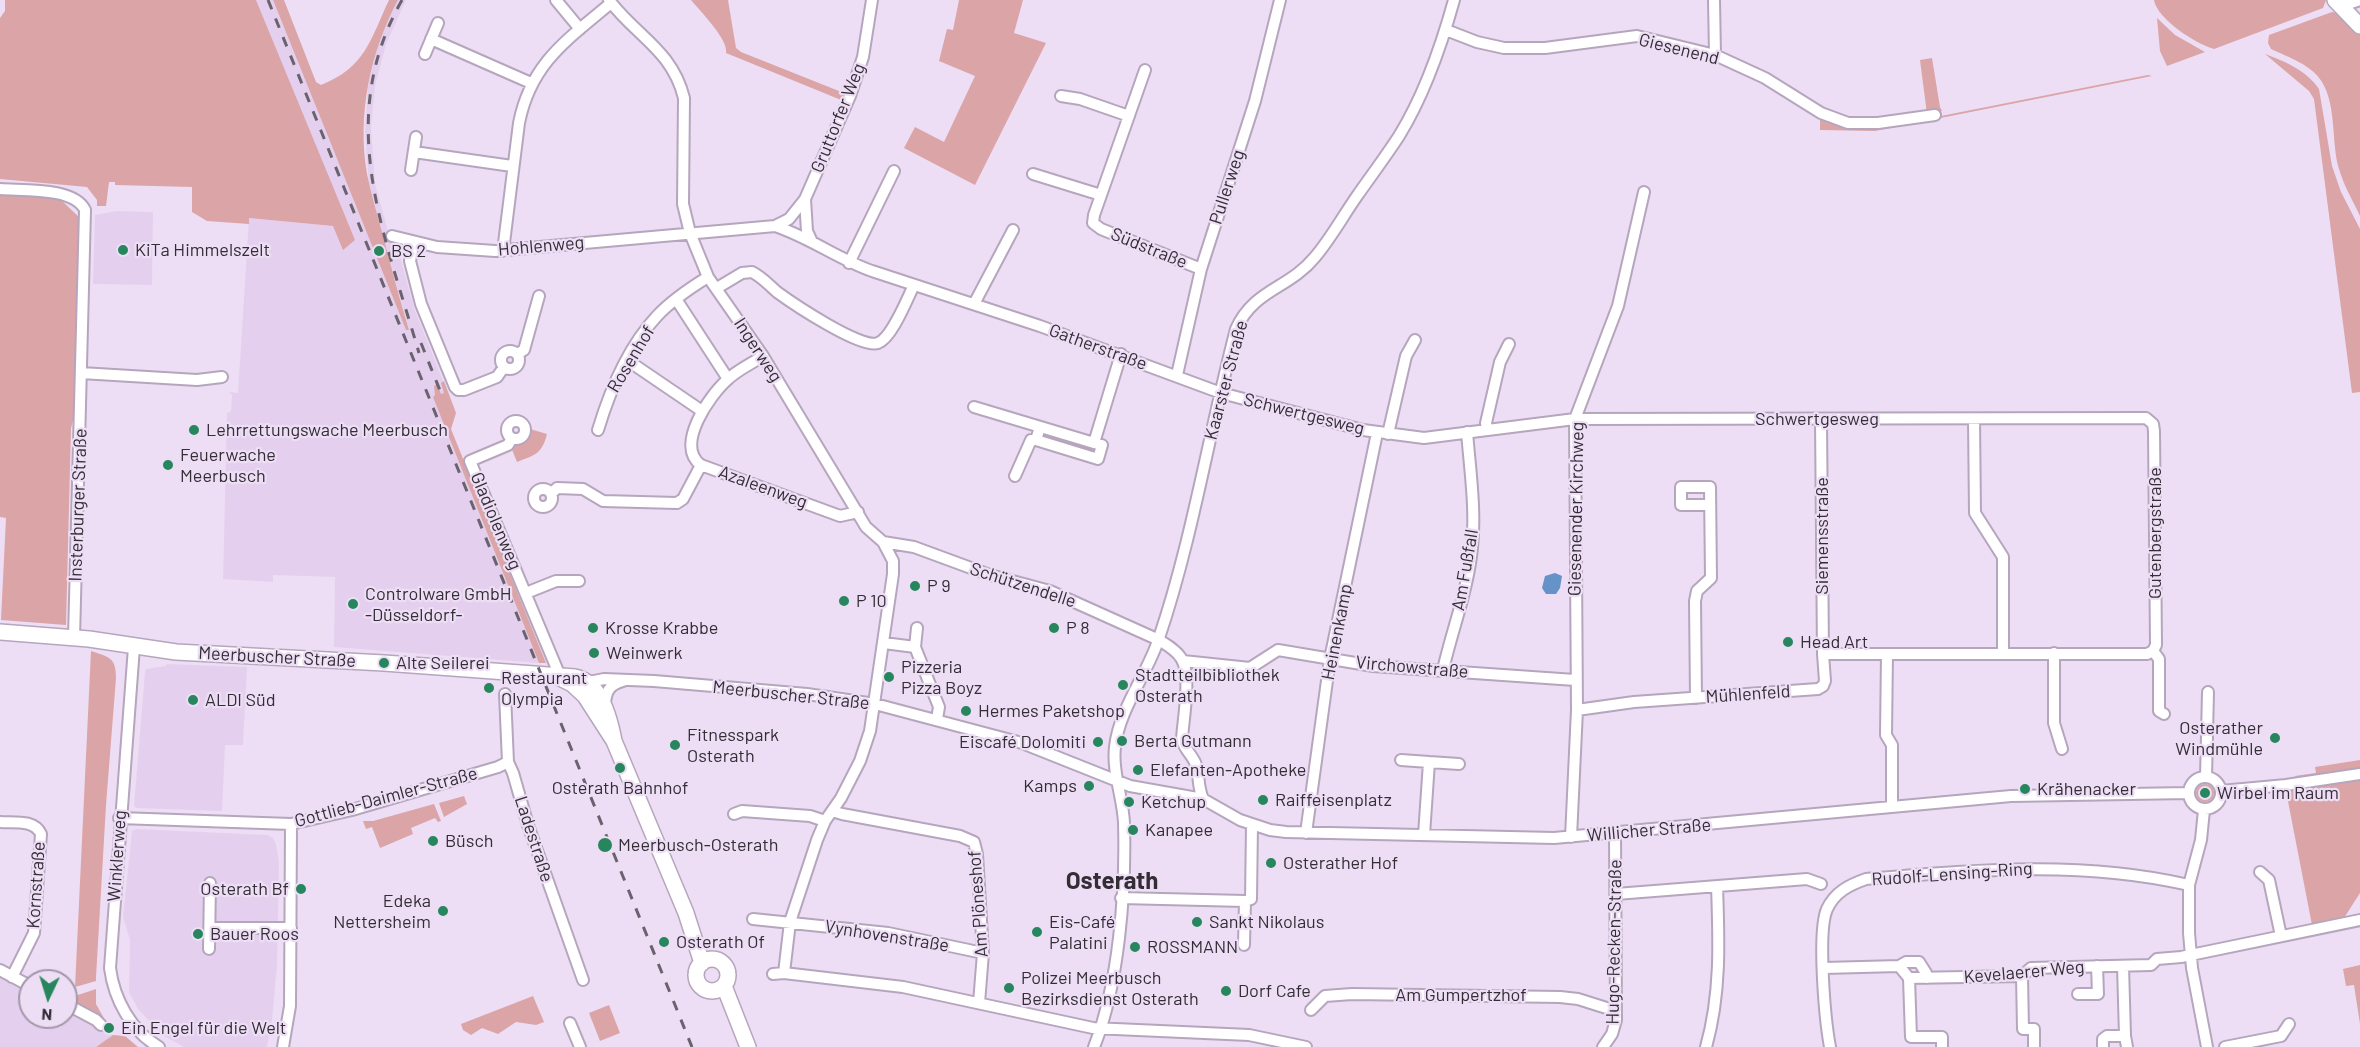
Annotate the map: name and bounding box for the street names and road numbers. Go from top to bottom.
street label: Giesenend [1637,29,1721,69]
street label: Gruttorfer Weg [806,60,870,176]
street label: Pullerweg [1205,147,1249,227]
street label: Südstraße [1108,223,1190,273]
street label: Hohlenweg [497,231,585,261]
street label: Ingerweg [729,314,787,386]
street label: Kaarster Straße [1200,318,1252,442]
street label: Gatherstraße [1046,319,1150,375]
street label: Rosenhof [603,322,659,396]
street label: Schwertgesweg [1241,389,1367,439]
street label: Schwertgesweg [1755,408,1879,430]
street label: Giesenender Kirchweg [1564,422,1588,596]
street label: Insterburger Straße [65,428,91,582]
street label: Azaleenweg [716,461,810,513]
street label: Gutenbergstraße [2144,467,2166,599]
street label: Gladiolenweg [466,469,526,573]
street label: Siemensstraße [1811,477,1833,595]
street label: Am Fußfall [1447,528,1483,612]
street label: Schützendelle [967,558,1079,612]
street label: Heinenkamp [1317,582,1357,682]
street label: Meerbuscher Straße [198,642,356,672]
street label: Virchowstraße [1355,651,1469,683]
street label: Meerbuscher Straße [711,676,871,714]
street label: Mühlenfeld [1705,680,1791,708]
street label: Gottlieb-Daimler-Straße [292,762,480,832]
street label: Ladestraße [510,793,558,885]
street label: Winklerweg [103,809,131,903]
street label: Willicher Straße [1586,814,1712,846]
street label: Kornstraße [22,841,50,929]
street label: Am Plöneshof [963,850,993,958]
street label: Rudolf-Lensing-Ring [1871,858,2033,890]
street label: Hugo-Recken-Straße [1602,859,1626,1025]
street label: Vynhovenstraße [823,916,951,956]
street label: Kevelaerer Weg [1963,956,2085,988]
street label: Am Gumpertzhof [1395,984,1527,1006]

